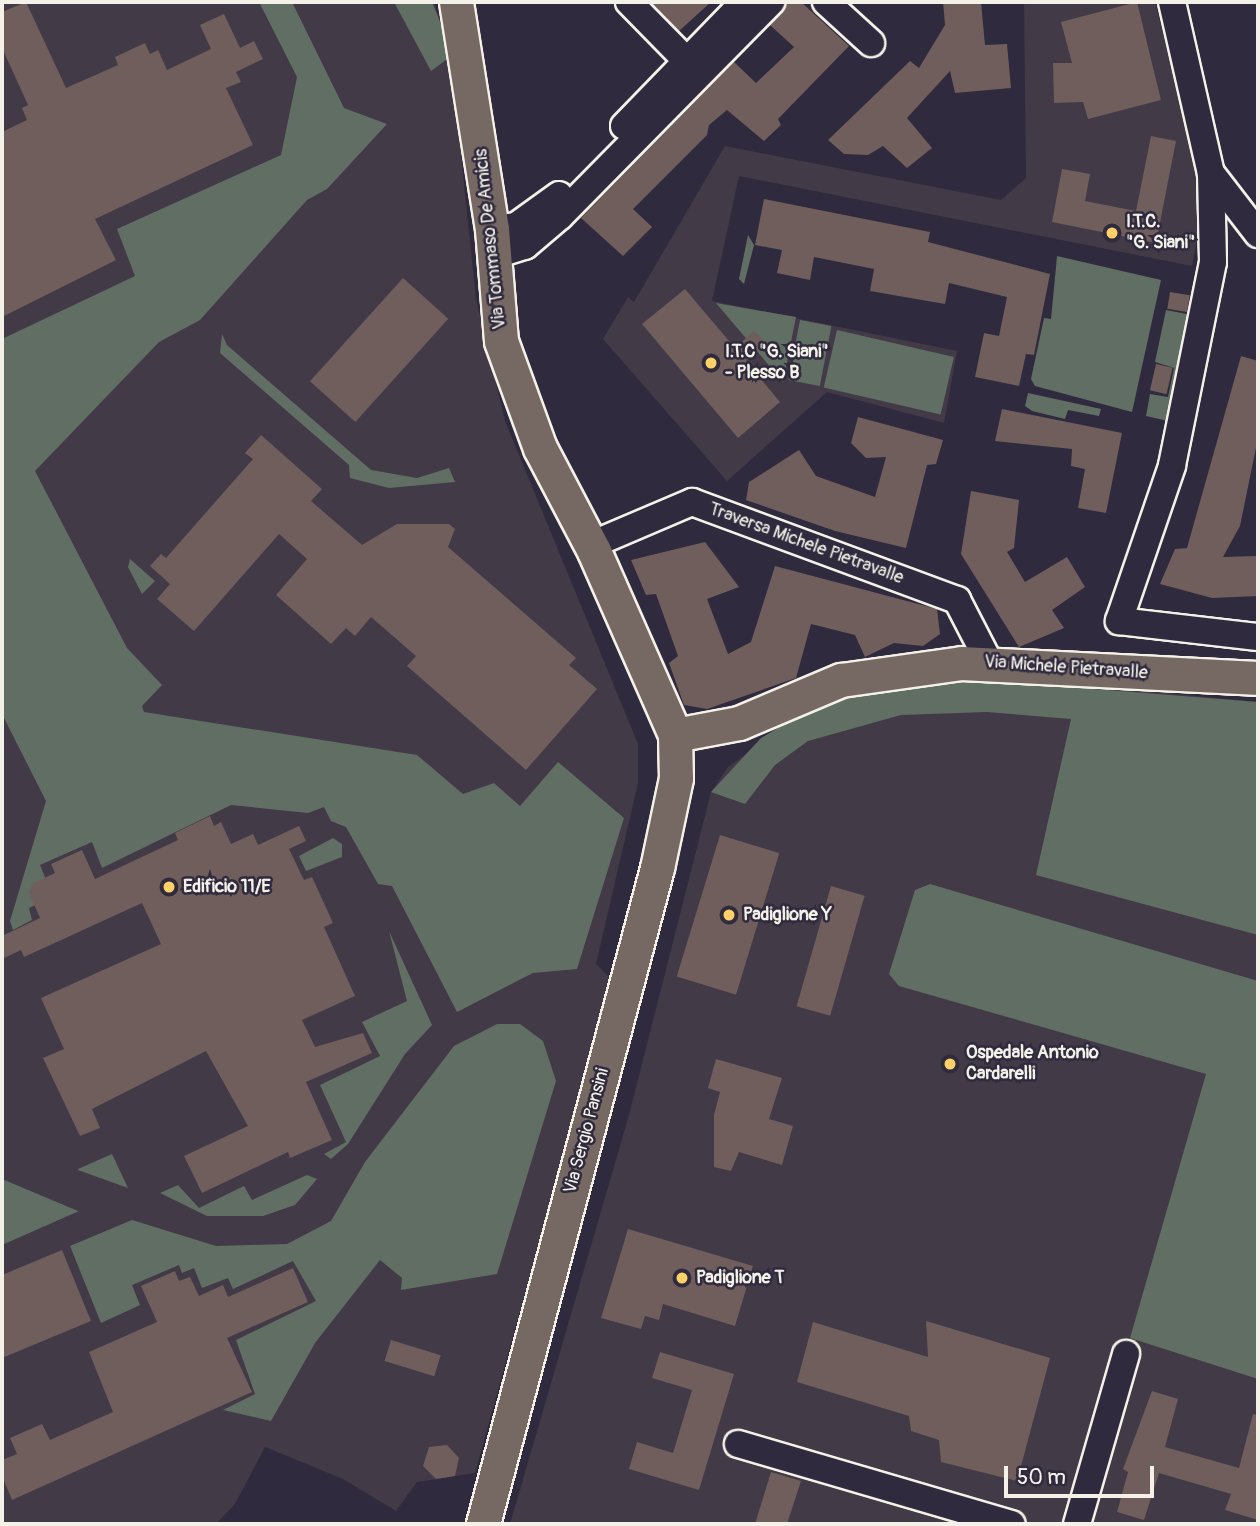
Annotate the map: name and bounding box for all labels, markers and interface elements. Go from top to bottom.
street label: Via Tommaso De Amicis [471,148,511,330]
place label: I.T.C. "G. Siani" [1126,212,1195,255]
marker: I.T.C. "G. Siani" [1104,225,1120,241]
place label: I.T.C "G. Siani" - Plesso B [725,342,829,384]
marker: I.T.C "G. Siani" - Plesso B [703,355,719,371]
street label: Traversa Michele Pietravalle [706,499,906,589]
street label: Via Michele Pietravalle [983,652,1149,684]
place label: Edificio 11/E [183,876,271,898]
marker: Edificio 11/E [161,879,177,895]
place label: Padiglione Y [743,904,832,926]
marker: Padiglione Y [721,907,737,923]
place label: Ospedale Antonio Cardarelli [966,1043,1099,1086]
marker: Ospedale Antonio Cardarelli [940,1054,960,1074]
street label: Via Sergio Pansini [560,1066,614,1196]
place label: Padiglione T [696,1267,785,1289]
marker: Padiglione T [674,1270,690,1286]
scale bar [1008,1452,1158,1496]
text: 50 m [1017,1464,1066,1491]

